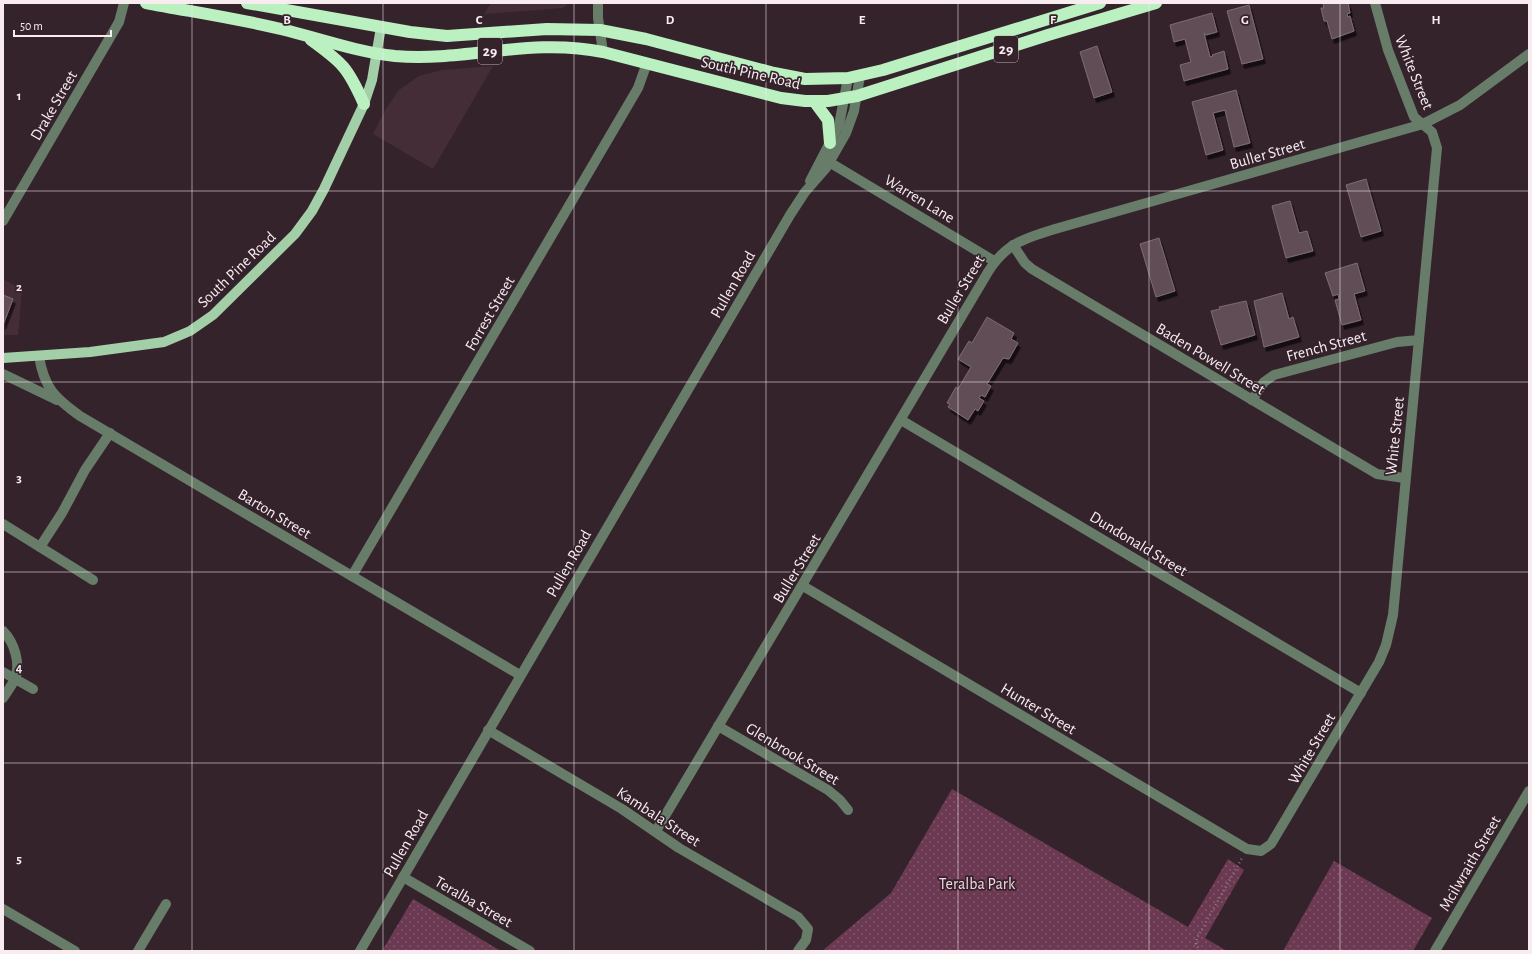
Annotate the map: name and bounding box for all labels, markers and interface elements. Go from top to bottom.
scale bar [14,12,111,38]
text: B [283,14,291,27]
text: C [476,14,483,27]
text: D [666,14,675,27]
text: E [859,14,866,27]
text: F [1050,14,1057,27]
text: G [1241,14,1249,27]
text: H [1431,14,1441,27]
text: 50 m [20,20,43,32]
street label: White Street [1392,33,1436,112]
road number: 29 [994,36,1018,62]
road number: 29 [478,38,502,64]
street label: South Pine Road [699,54,802,92]
street label: Drake Street [28,68,80,143]
text: 1 [17,90,21,103]
street label: Buller Street [1228,136,1307,172]
street label: Warren Lane [882,172,957,226]
street label: South Pine Road [195,229,279,311]
street label: Pullen Road [707,248,758,321]
street label: Buller Street [934,252,988,327]
street label: Forrest Street [462,274,518,353]
text: 2 [16,281,22,294]
street label: Baden Powell Street [1153,320,1268,398]
street label: French Street [1285,328,1368,364]
street label: White Street [1383,396,1407,476]
text: 3 [16,472,22,485]
street label: Barton Street [235,486,314,542]
street label: Dundonald Street [1087,508,1190,579]
street label: Pullen Road [543,527,594,600]
street label: Buller Street [770,531,824,606]
text: 4 [16,662,23,675]
street label: Hunter Street [998,680,1079,738]
street label: White Street [1285,710,1339,787]
street label: Glenbrook Street [743,720,842,788]
street label: Kambala Street [614,784,703,850]
street label: Pullen Road [380,807,431,880]
street label: Mcilwraith Street [1436,813,1504,914]
text: 5 [16,853,22,866]
street label: Teralba Street [432,873,515,930]
park label: Teralba Park [939,876,1016,892]

